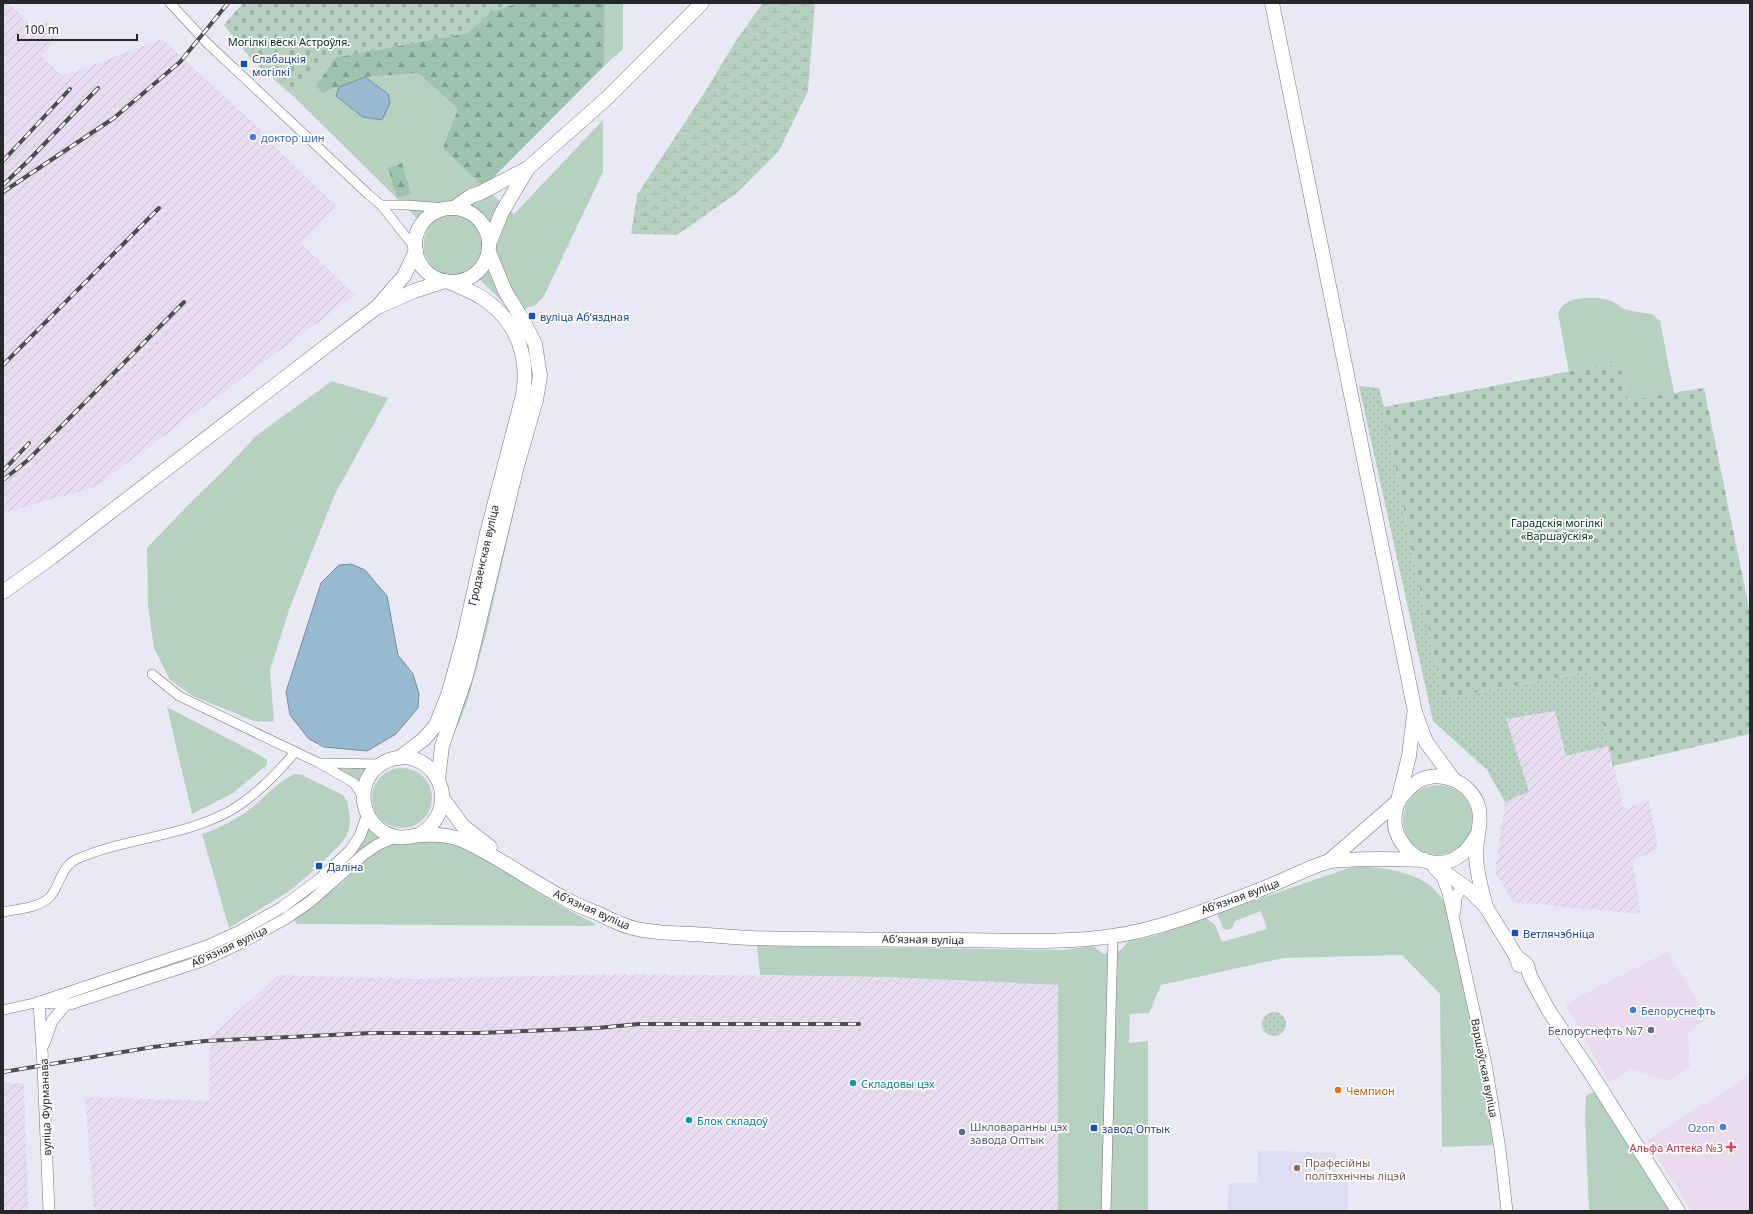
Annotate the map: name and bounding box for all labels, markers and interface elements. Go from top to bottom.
scale bar [18,16,137,42]
text: 100 m [24,21,59,38]
park label: Могілкі вёскі Астроўля. [228,34,350,49]
place label: Слабацкія могілкі [252,51,306,79]
marker: Слабацкія могілкі [239,59,249,69]
place label: доктор шин [261,130,325,145]
marker: доктор шин [248,132,258,142]
place label: вуліца Абʼяздная [540,309,629,324]
marker: вуліца Абʼяздная [527,311,537,321]
street label: Гродзенская вуліца [464,503,502,607]
park label: Гарадскія могілкі «Варшаўскія» [1511,515,1603,543]
place label: Даліна [327,859,363,874]
marker: Даліна [314,861,324,871]
street label: Абʼязная вуліца [1199,875,1281,917]
street label: Абʼязная вуліца [551,885,633,933]
street label: Абʼязная вуліца [188,922,270,970]
place label: Ветлячэбніца [1523,926,1595,941]
marker: Ветлячэбніца [1510,928,1520,938]
street label: Абʼязная вуліца [882,931,964,947]
place label: Белоруснефть [1641,1003,1716,1018]
marker: Белоруснефть [1628,1005,1638,1015]
street label: Варшаўская вуліца [1468,1017,1502,1119]
place label: Белоруснефть №7 [1548,1023,1643,1038]
marker: Белоруснефть №7 [1646,1025,1656,1035]
street label: вуліца Фурманава [36,1058,54,1156]
place label: Складовы цэх [861,1076,935,1091]
marker: Складовы цэх [848,1078,858,1088]
place label: Чемпион [1346,1083,1395,1098]
marker: Чемпион [1333,1085,1343,1095]
place label: Блок складоў [697,1113,768,1128]
marker: Блок складоў [684,1115,694,1125]
place label: Шкловаранны цэх завода Оптык [970,1119,1068,1147]
place label: Ozon [1688,1120,1715,1135]
place label: завод Оптык [1102,1121,1170,1136]
marker: Ozon [1718,1122,1728,1132]
marker: завод Оптык [1089,1123,1099,1133]
marker: Шкловаранны цэх завода Оптык [957,1127,967,1137]
place label: Альфа Аптека №3 [1630,1140,1723,1155]
marker: Альфа Аптека №3 [1726,1142,1736,1152]
place label: Прафесійны політэхнічны ліцэй [1305,1155,1406,1183]
marker: Прафесійны політэхнічны ліцэй [1292,1163,1302,1173]

